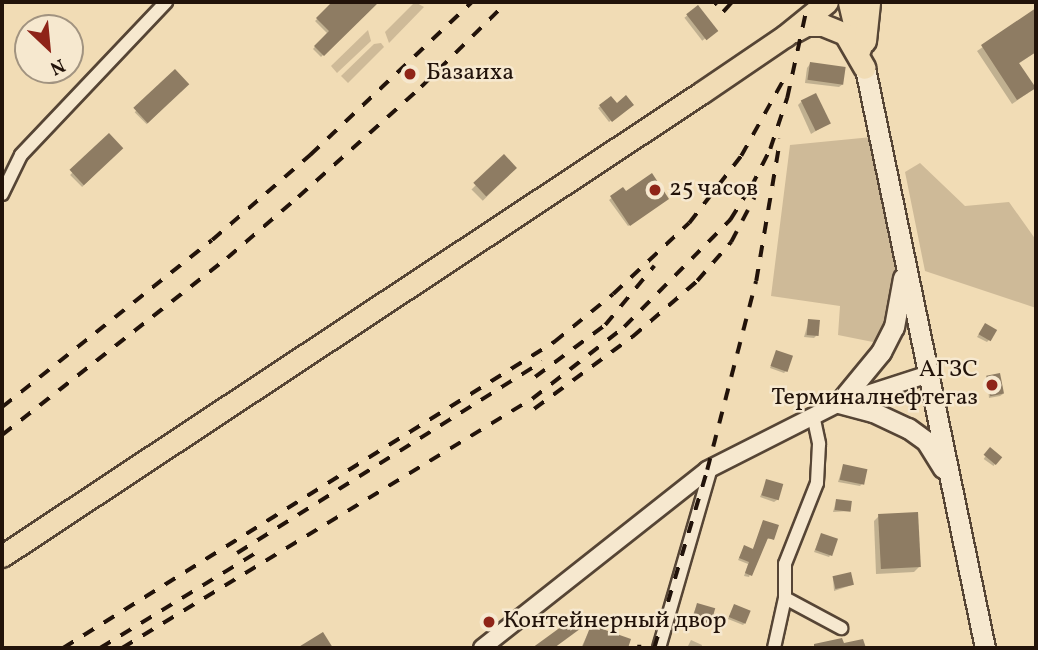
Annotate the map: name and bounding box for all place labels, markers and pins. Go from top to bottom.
place label: Базаиха [426,60,514,88]
marker: Базаиха [400,64,420,84]
place label: 25 часов [669,176,759,204]
marker: 25 часов [647,182,663,198]
place label: АГЗС Терминалнефтегаз [771,357,978,413]
marker: АГЗС Терминалнефтегаз [984,377,1000,393]
place label: Контейнерный двор [503,608,727,636]
marker: Контейнерный двор [481,614,497,630]

